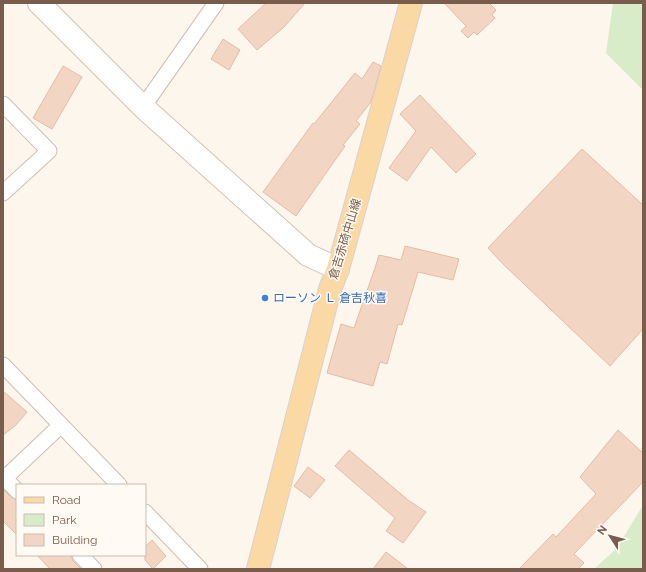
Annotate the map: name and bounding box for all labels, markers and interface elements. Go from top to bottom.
street label: 倉吉赤碕中山線 [326,197,364,281]
place label: ローソン Ｌ 倉吉秋喜 [273,291,387,305]
marker: ローソン Ｌ 倉吉秋喜 [260,293,270,303]
legend [16,484,146,556]
text: Road [52,493,81,507]
text: Park [52,513,77,527]
north arrow [590,516,630,556]
text: N [595,523,610,538]
text: Building [52,533,98,547]

